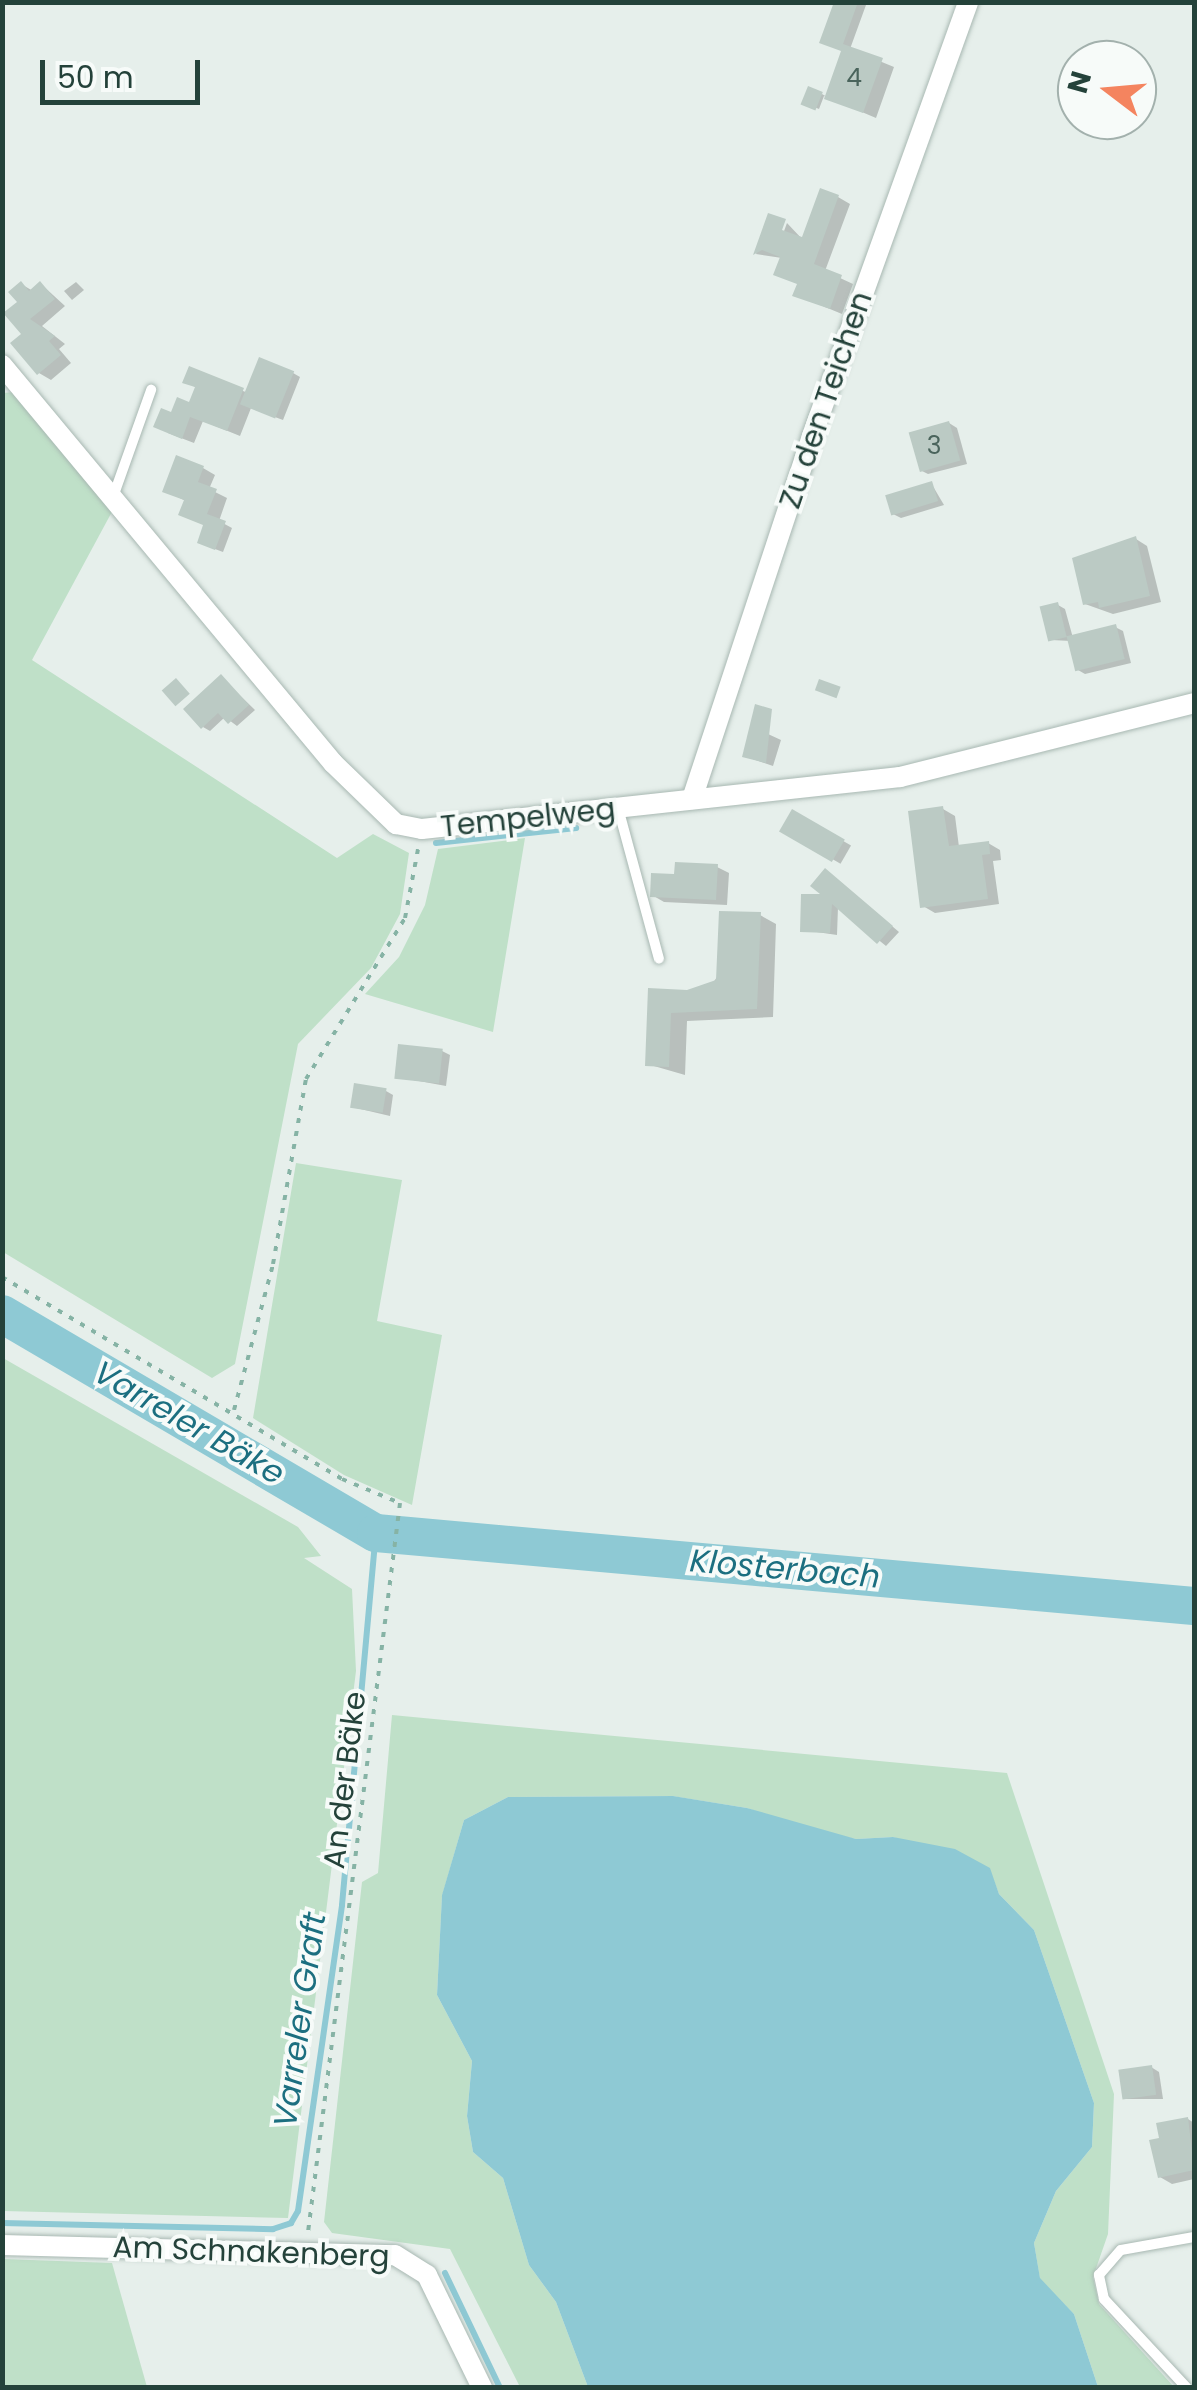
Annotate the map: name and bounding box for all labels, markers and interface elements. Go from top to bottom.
scale bar [45,40,205,102]
north arrow [1057,40,1157,140]
text: 50 m [57,56,134,99]
house number: 4 [846,63,862,93]
text: N [1058,67,1101,98]
street label: Zu den Teichen [772,287,880,513]
house number: 3 [927,431,941,461]
street label: Tempelweg [439,791,617,845]
water label: Varreler Bäke [87,1353,291,1493]
water label: Klosterbach [688,1542,882,1596]
street label: An der Bäke [316,1689,374,1871]
water label: Varreler Graft [266,1910,334,2130]
street label: Am Schnakenberg [112,2229,390,2275]

